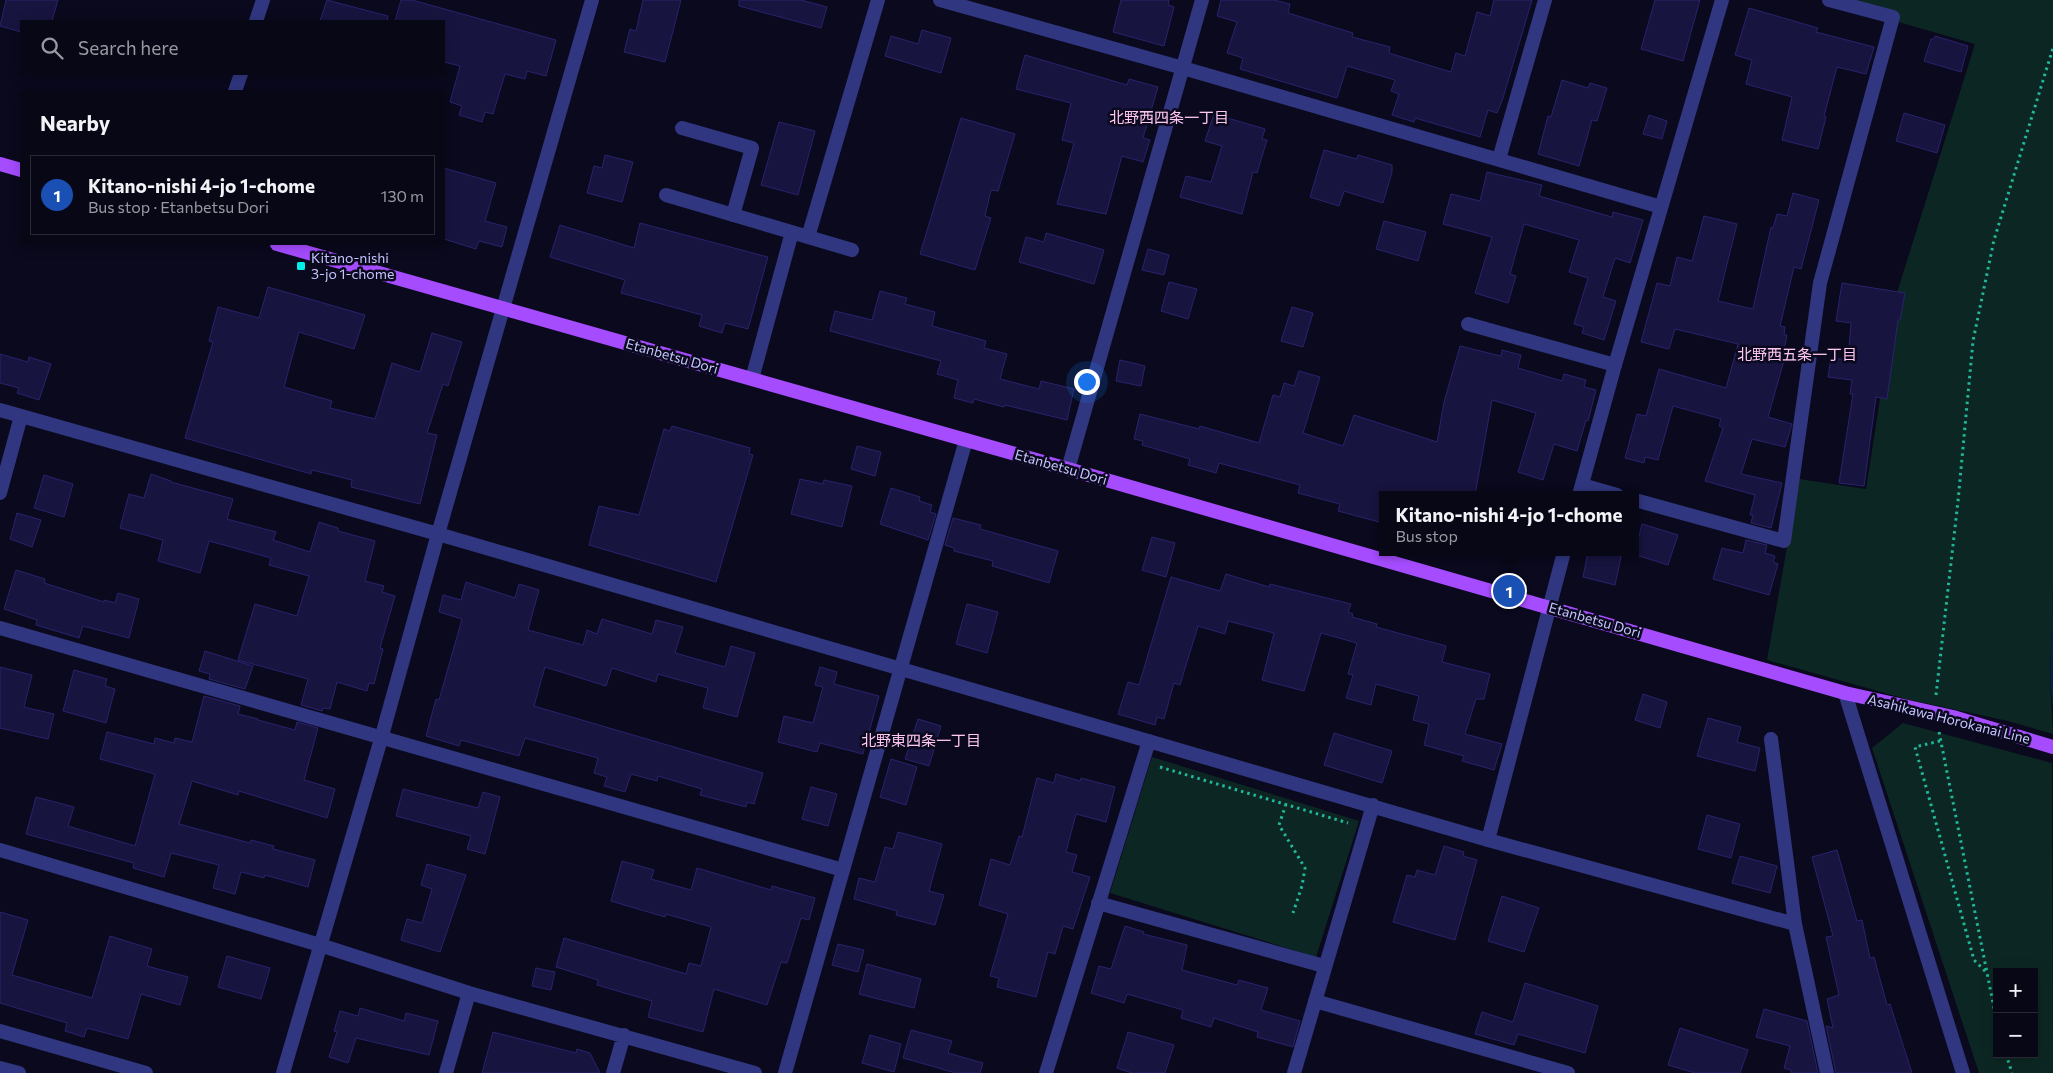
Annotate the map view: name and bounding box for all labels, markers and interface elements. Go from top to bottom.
search box [20,20,445,75]
icon: search [38,34,66,62]
text: Search here [78,36,178,59]
district label: 北野西四条一丁目 [1109,108,1229,126]
text: Nearby [40,110,110,135]
text: Kitano-nishi 4-jo 1-chome [88,174,315,197]
text: 1 [53,186,61,205]
text: 130 m [381,186,424,205]
text: Bus stop · Etanbetsu Dori [88,197,269,216]
place label: Kitano-nishi 3-jo 1-chome [311,249,394,282]
marker: Kitano-nishi 3-jo 1-chome [295,260,307,272]
street label: Etanbetsu Dori [624,334,720,377]
district label: 北野西五条一丁目 [1737,345,1857,363]
your location [1074,369,1100,395]
street label: Etanbetsu Dori [1013,445,1109,488]
popup [1379,491,1639,556]
text: Kitano-nishi 4-jo 1-chome [1396,503,1622,526]
text: Bus stop [1396,526,1458,545]
pin: 1 [1493,572,1525,610]
street label: Etanbetsu Dori [1547,598,1643,641]
street label: Asahikawa Horokanai Line [1866,690,2032,747]
district label: 北野東四条一丁目 [861,731,981,749]
map controls [1993,968,2038,1058]
button: + [1993,968,2038,1013]
button: − [1993,1013,2038,1058]

